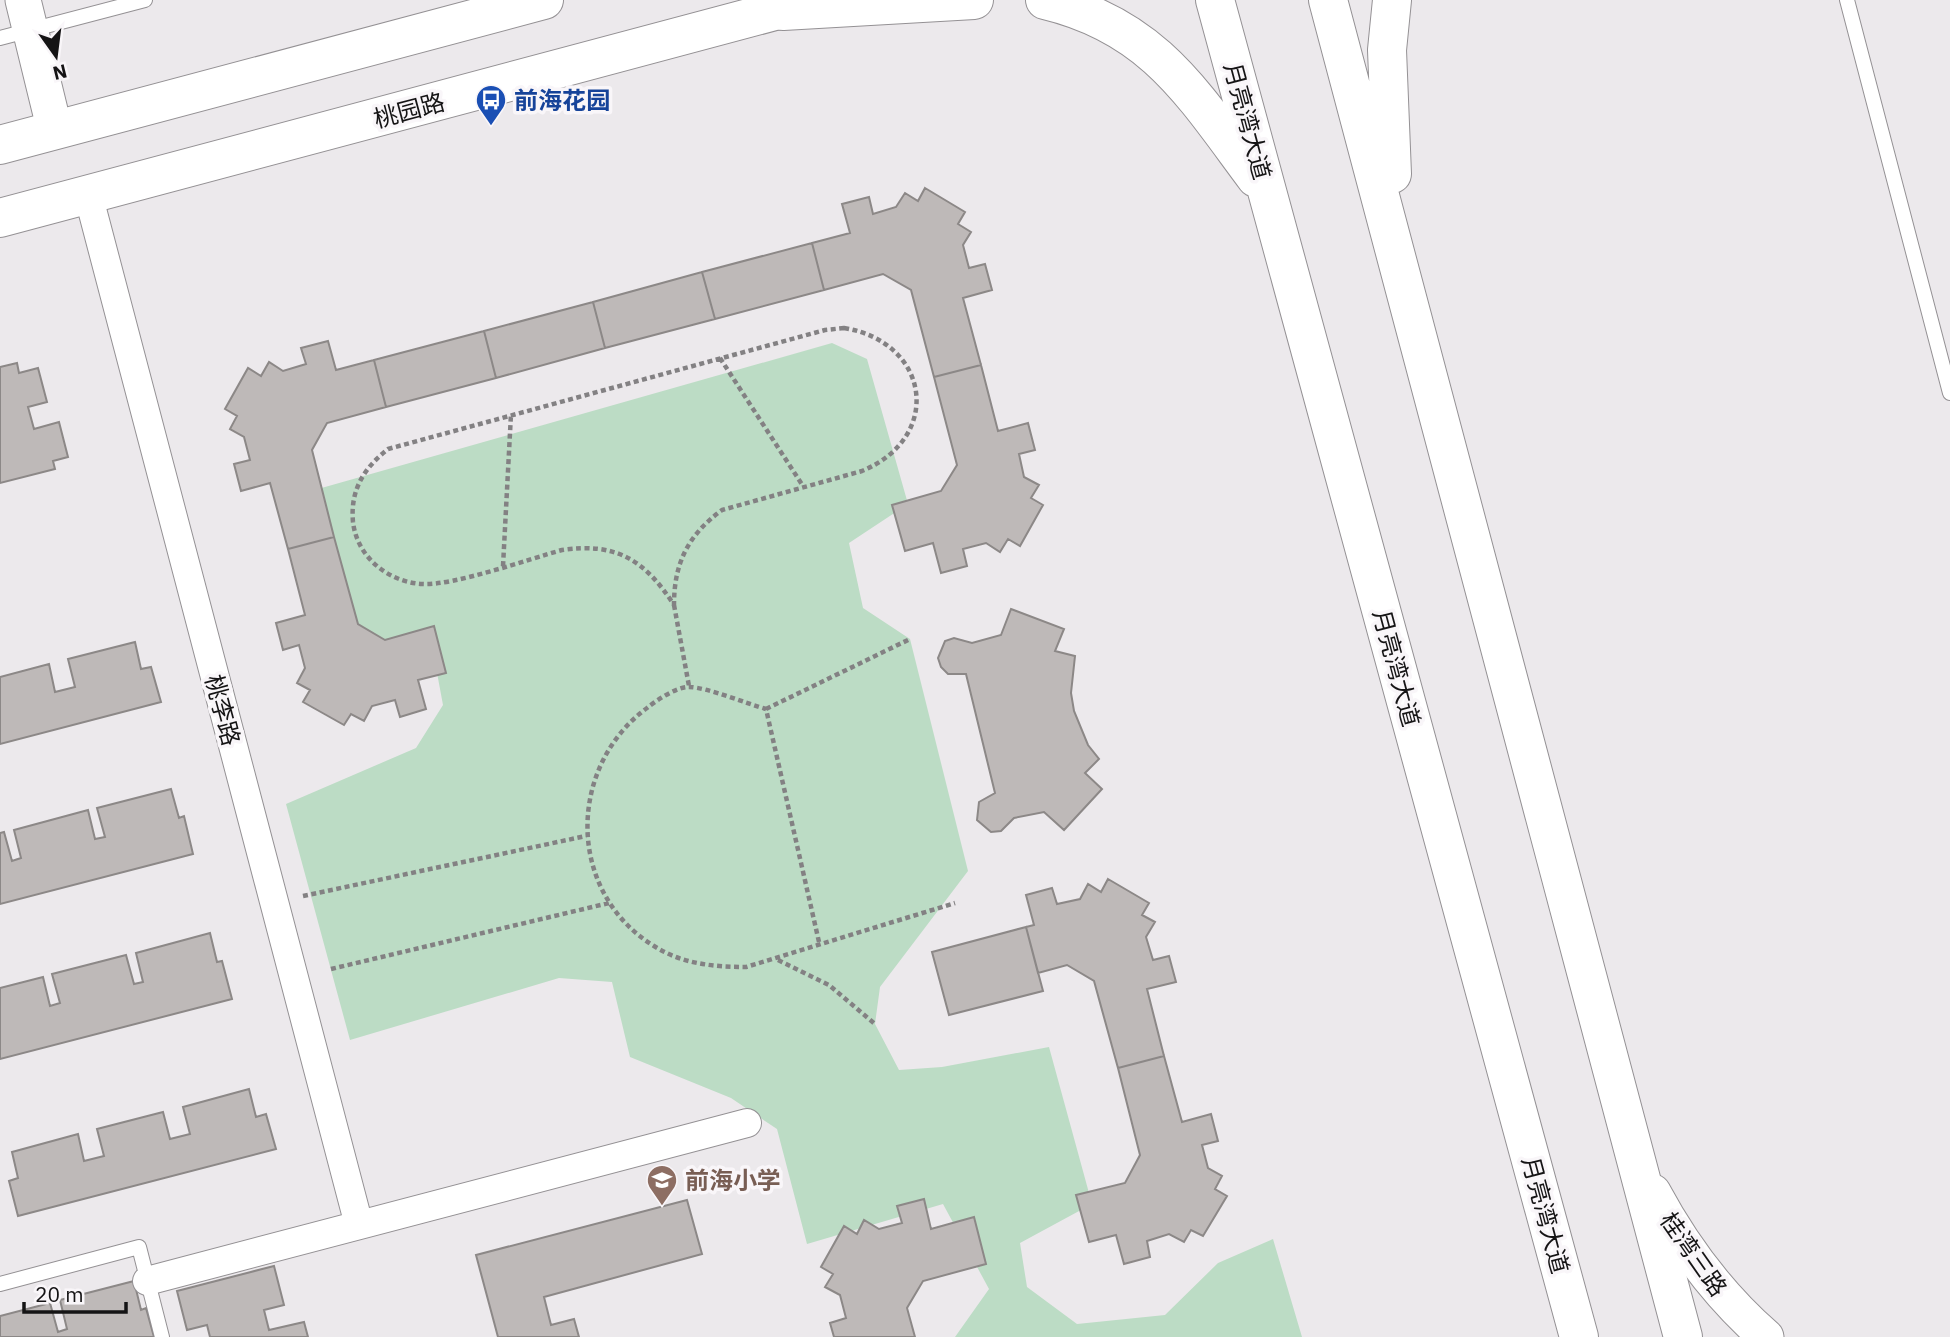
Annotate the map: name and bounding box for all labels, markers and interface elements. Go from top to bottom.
north arrow [21,21,91,91]
text: N [51,59,70,86]
street label: 月亮湾大道 [1217,59,1279,183]
bus stop icon: 前海花园 [474,83,508,127]
place label: 前海花园 [514,84,610,116]
street label: 桃园路 [370,85,448,135]
street label: 月亮湾大道 [1366,606,1428,730]
street label: 桃李路 [198,671,248,749]
street label: 月亮湾大道 [1515,1153,1577,1277]
school or university icon: 前海小学 [645,1163,679,1207]
place label: 前海小学 [685,1164,781,1196]
street label: 桂湾三路 [1653,1206,1735,1302]
scale bar [24,1270,126,1314]
text: 20 m [35,1280,84,1308]

